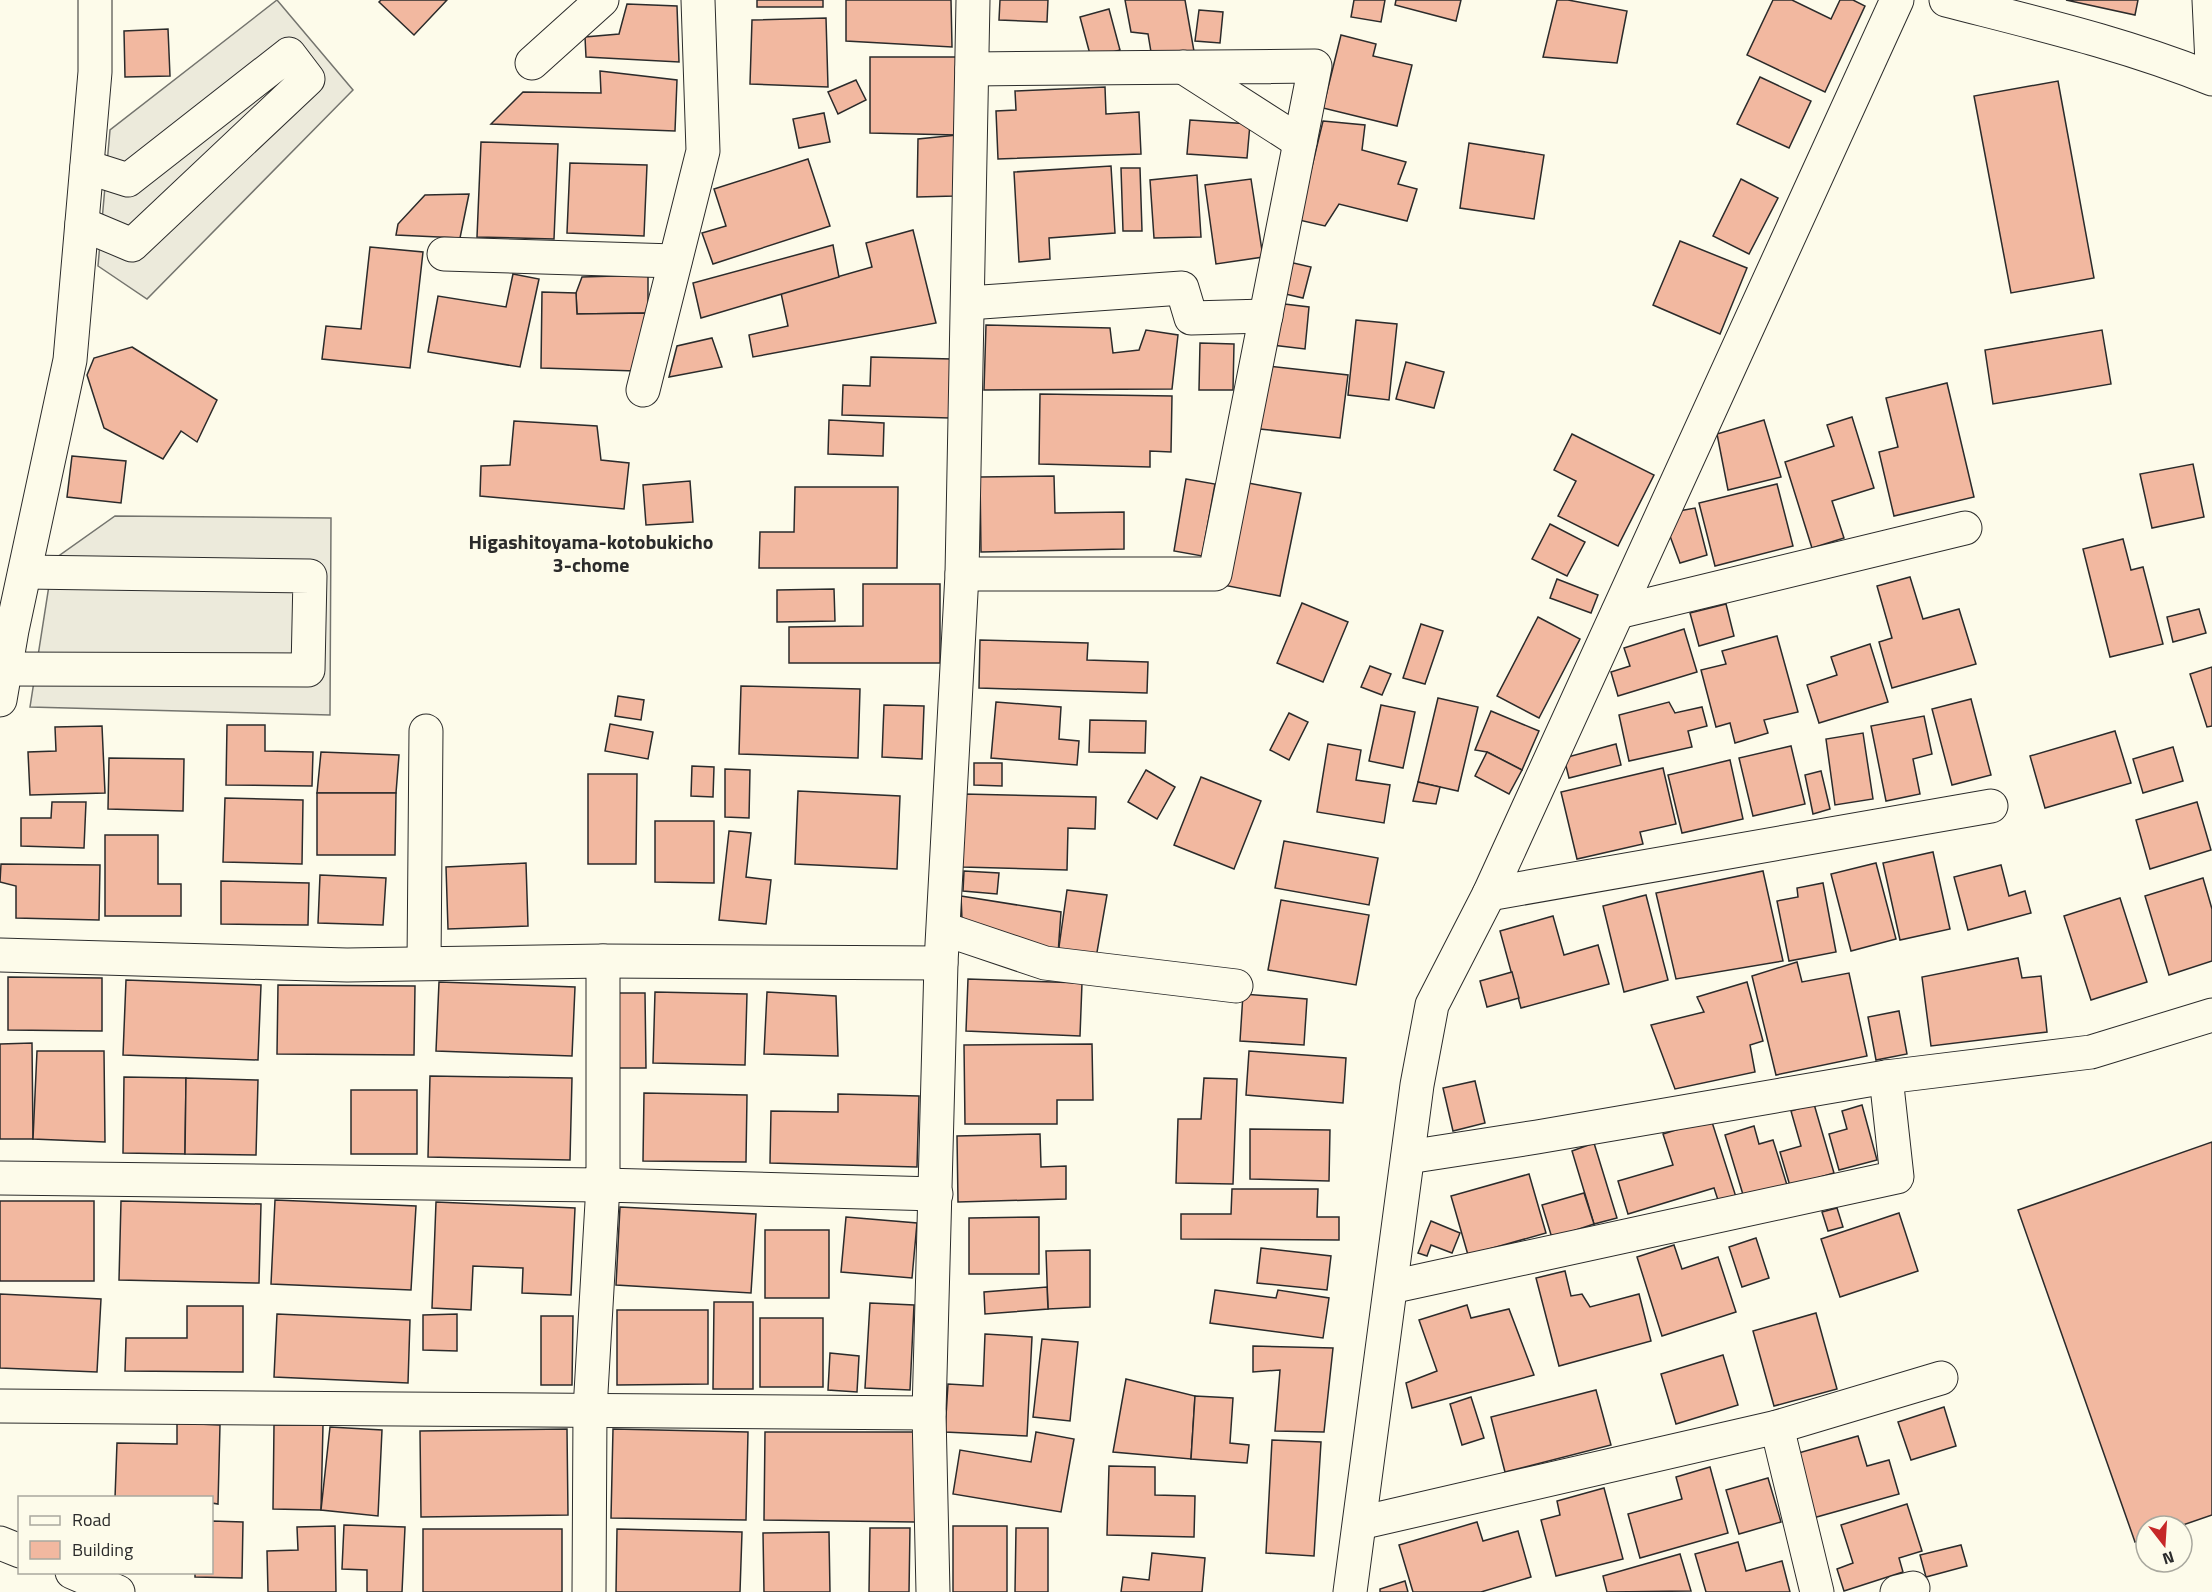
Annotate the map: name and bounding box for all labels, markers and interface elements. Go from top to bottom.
district label: Higashitoyama-kotobukicho 3-chome [469,526,713,580]
legend [18,1496,213,1574]
text: Road [72,1506,111,1533]
north arrow [2134,1514,2194,1574]
text: Building [72,1536,133,1563]
text: N [2160,1545,2177,1571]

